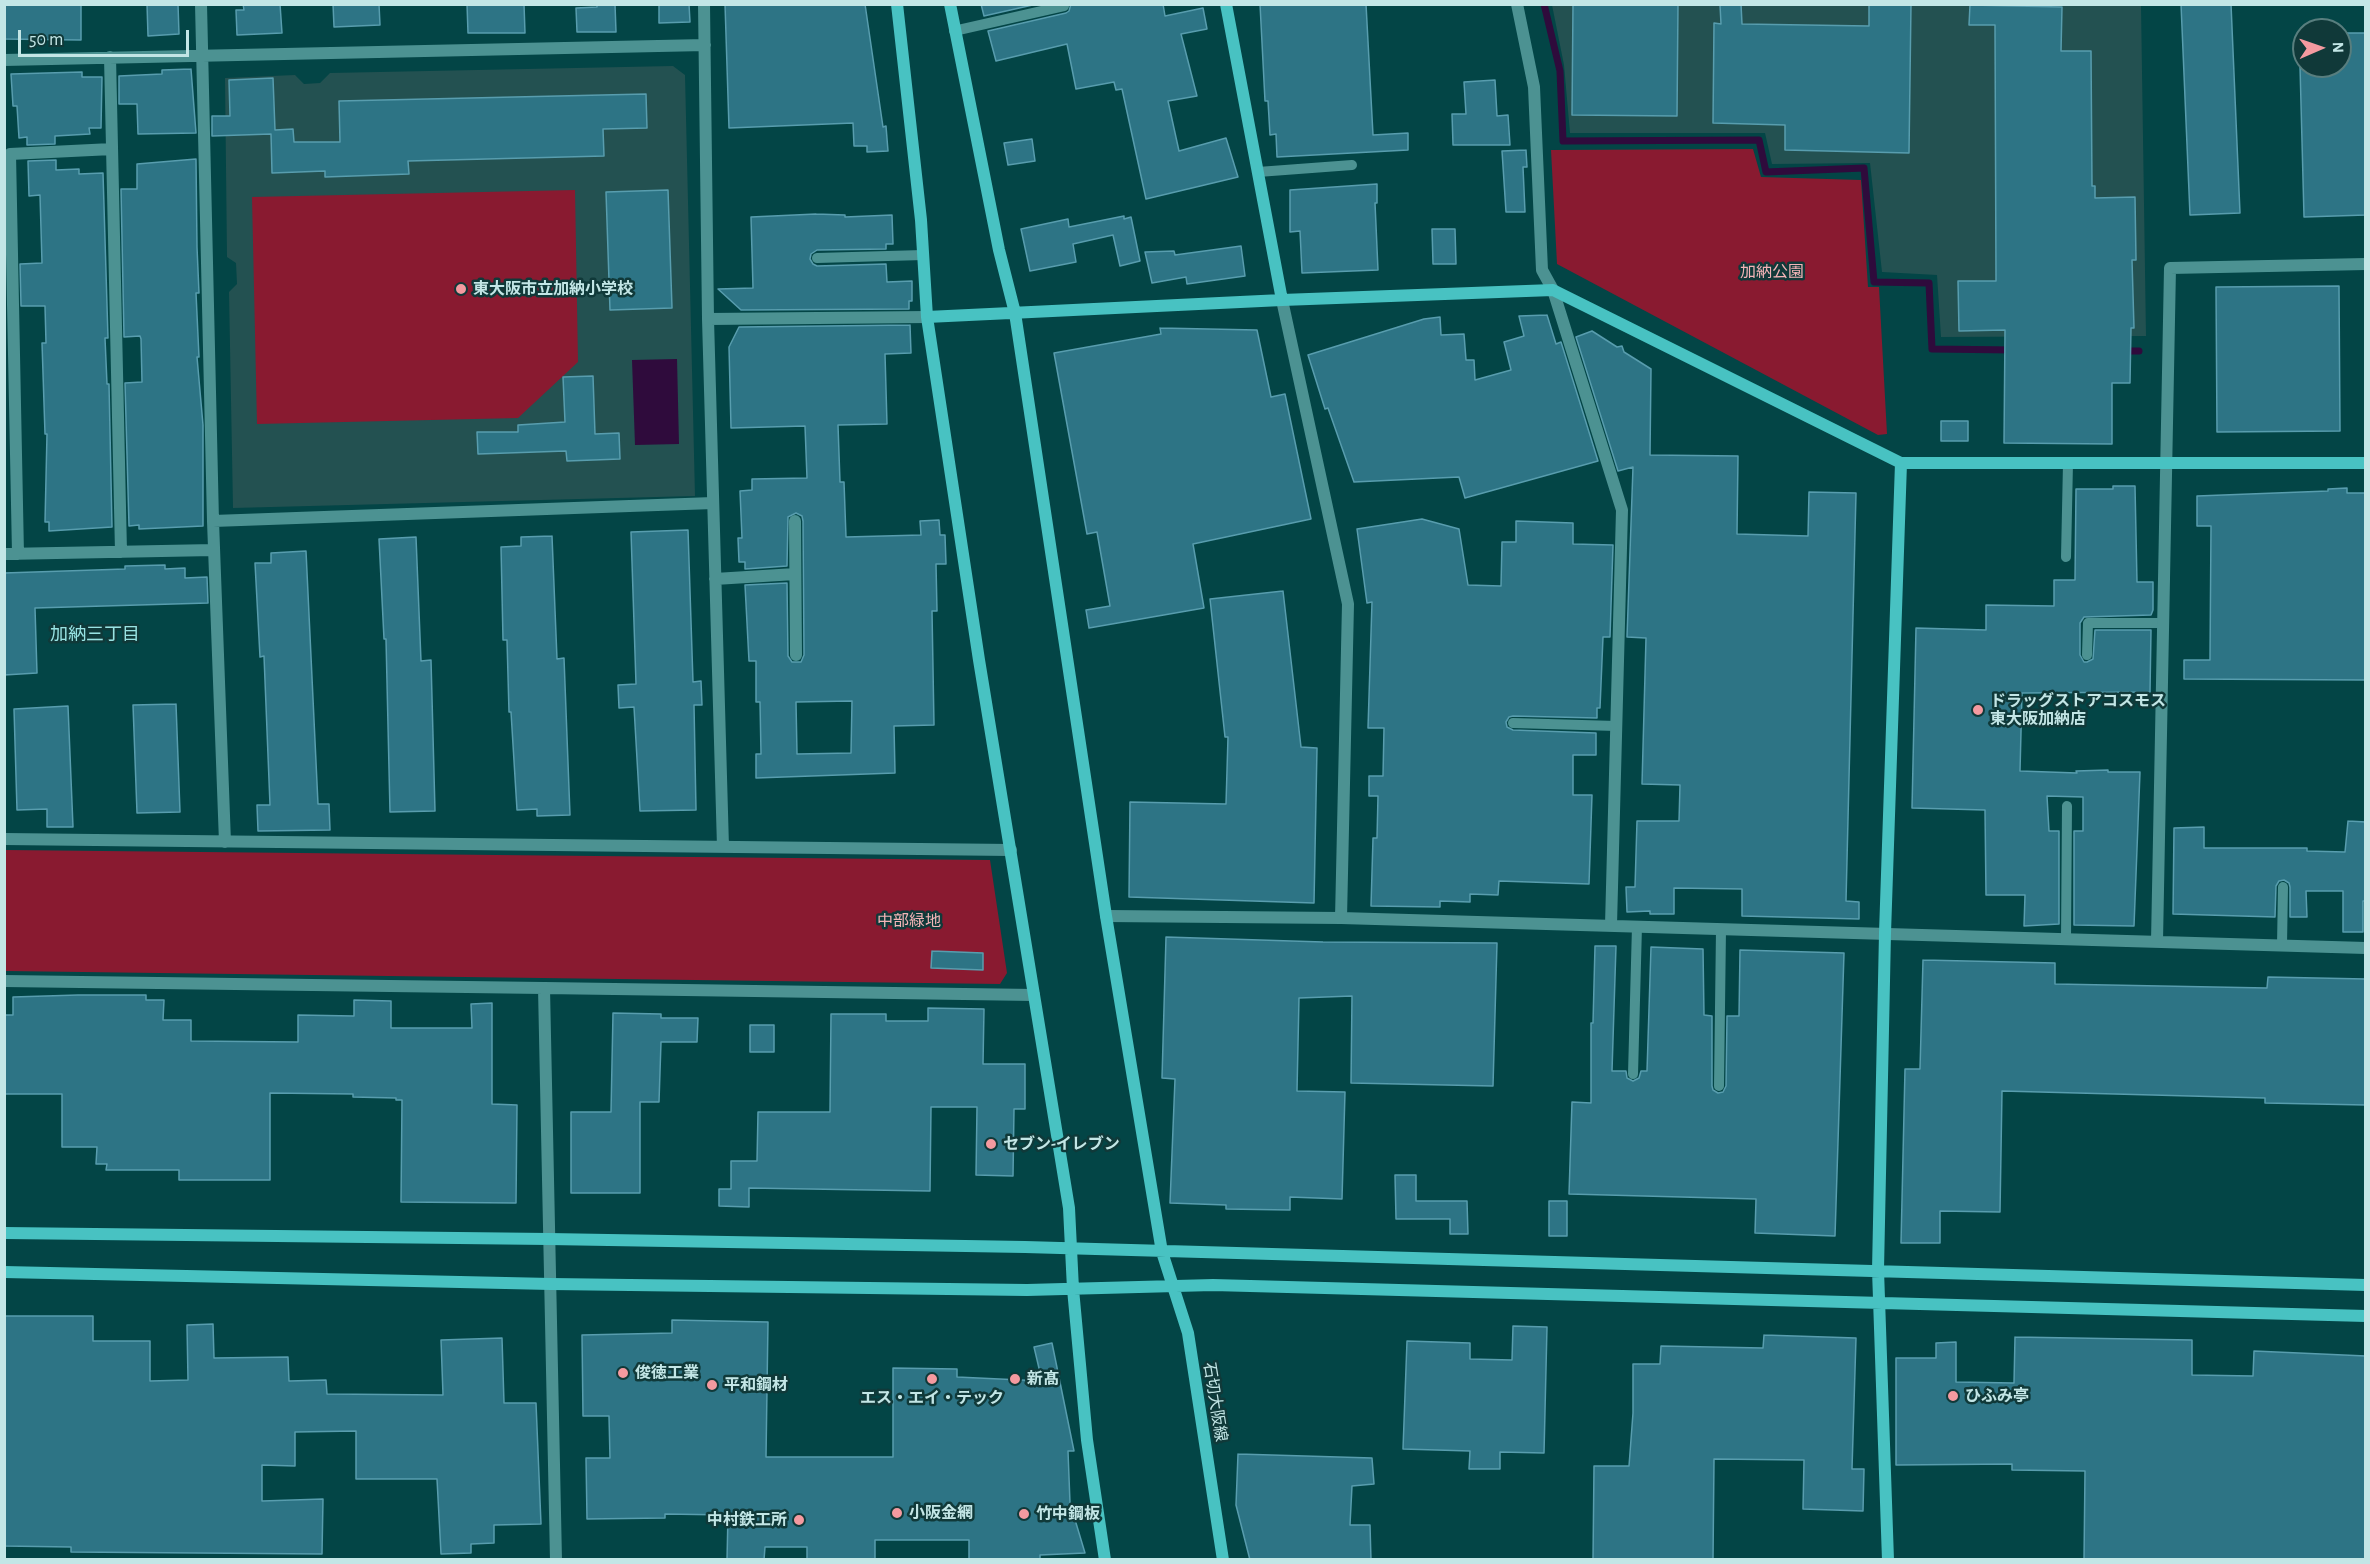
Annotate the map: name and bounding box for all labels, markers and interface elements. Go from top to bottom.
scale bar [21,18,192,56]
north arrow [2292,18,2352,78]
text: 50 m [29,31,63,49]
text: N [2330,42,2346,53]
park label: 加納公園 [1740,262,1804,282]
place label: 東大阪市立加納小学校 [473,279,633,299]
marker: 東大阪市立加納小学校 [454,282,468,296]
district label: 加納三丁目 [50,624,140,646]
place label: ドラッグストアコスモス 東大阪加納店 [1990,691,2166,729]
marker: ドラッグストアコスモス 東大阪加納店 [1971,703,1985,717]
park label: 中部緑地 [877,911,941,931]
place label: セブン-イレブン [1003,1134,1120,1154]
marker: セブン-イレブン [984,1137,998,1151]
street label: 石切大阪線 [1199,1361,1231,1443]
place label: 俊徳工業 [635,1363,699,1383]
marker: 俊徳工業 [616,1366,630,1380]
place label: 新髙 [1027,1369,1059,1389]
marker: エス・エイ・テック [925,1372,939,1386]
marker: 新髙 [1008,1372,1022,1386]
place label: 平和鋼材 [724,1375,788,1395]
marker: 平和鋼材 [705,1378,719,1392]
place label: ひふみ亭 [1965,1386,2029,1406]
place label: エス・エイ・テック [860,1388,1004,1408]
marker: ひふみ亭 [1946,1389,1960,1403]
place label: 小阪金網 [909,1503,973,1523]
place label: 竹中鋼板 [1036,1504,1100,1524]
marker: 小阪金網 [890,1506,904,1520]
marker: 竹中鋼板 [1017,1507,1031,1521]
place label: 中村鉄工所 [707,1510,787,1530]
marker: 中村鉄工所 [792,1513,806,1527]

